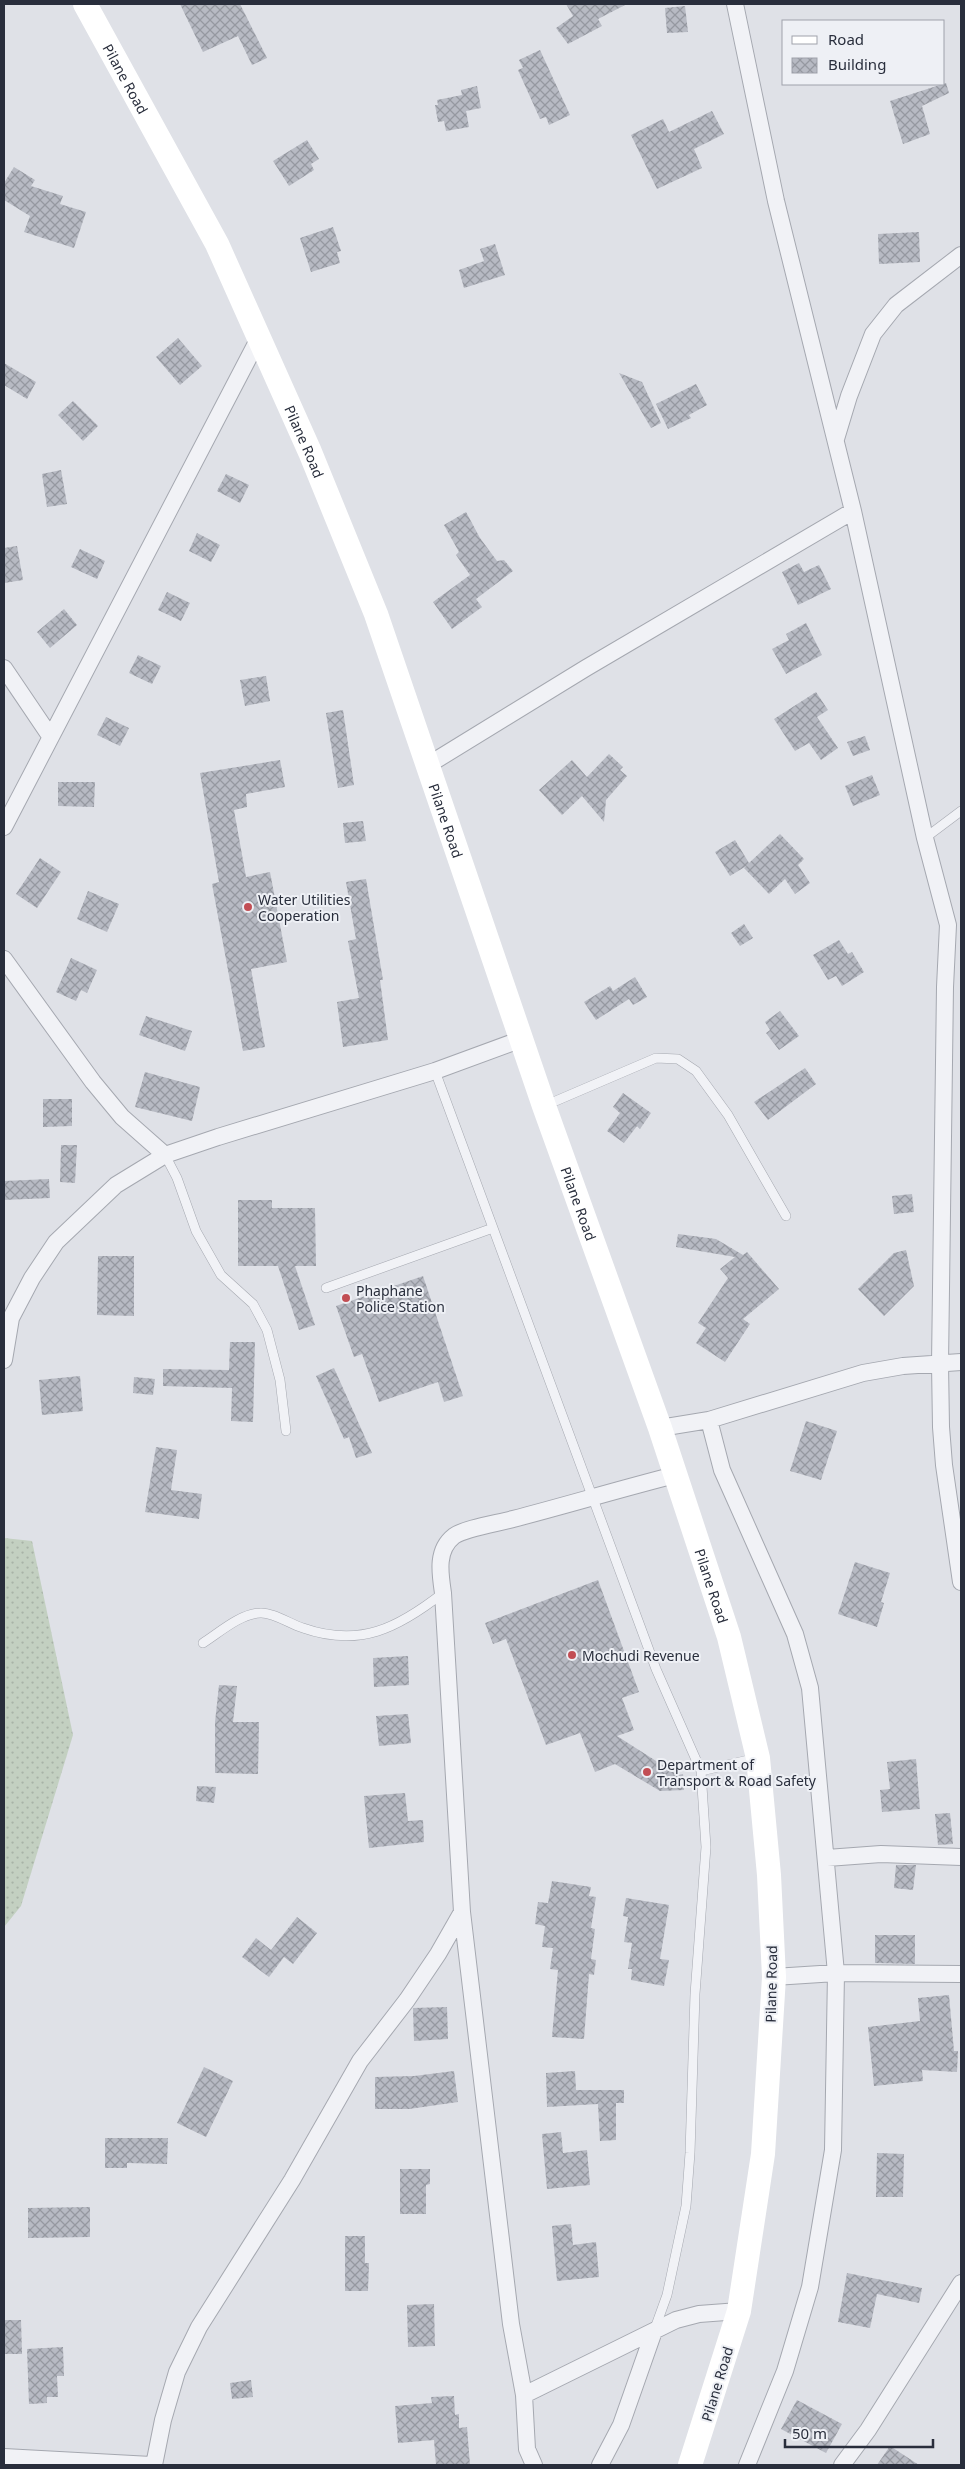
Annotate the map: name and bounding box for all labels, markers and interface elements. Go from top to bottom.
legend [782,20,945,85]
text: Road [828,29,864,49]
street label: Pilane Road [99,40,153,117]
text: Building [828,54,886,74]
street label: Pilane Road [281,402,329,481]
street label: Pilane Road [425,781,468,860]
place label: Water Utilities Cooperation [258,890,351,925]
marker: Water Utilities Cooperation [242,901,254,913]
street label: Pilane Road [557,1164,601,1243]
place label: Phaphane Police Station [356,1281,445,1316]
marker: Phaphane Police Station [340,1292,352,1304]
street label: Pilane Road [691,1546,733,1626]
place label: Mochudi Revenue [582,1646,700,1665]
marker: Mochudi Revenue [566,1649,578,1661]
place label: Department of Transport & Road Safety [657,1755,817,1790]
marker: Department of Transport & Road Safety [641,1766,653,1778]
street label: Pilane Road [761,1945,781,2023]
street label: Pilane Road [697,2344,737,2424]
scale bar [785,2416,932,2448]
text: 50 m [792,2423,827,2443]

